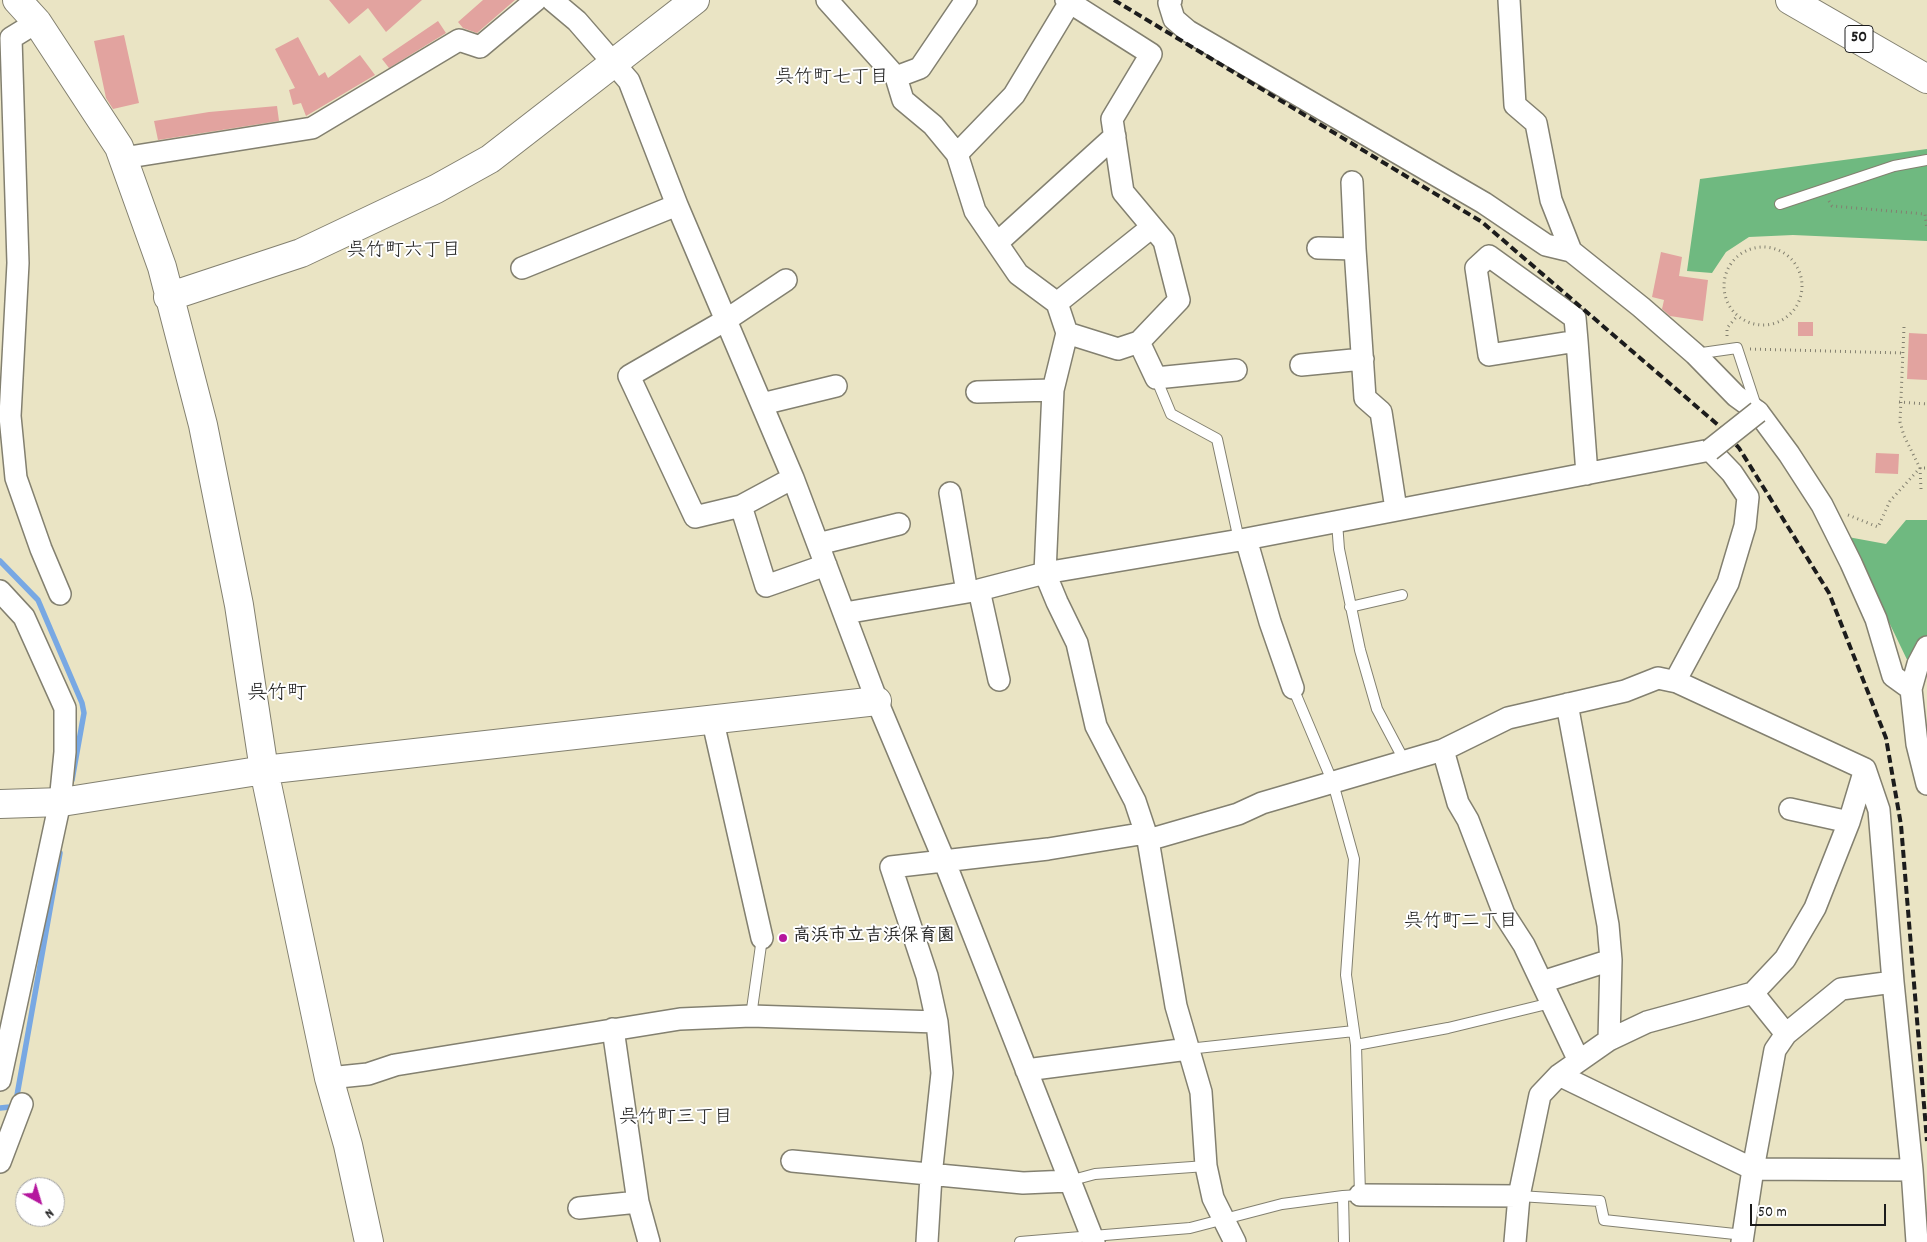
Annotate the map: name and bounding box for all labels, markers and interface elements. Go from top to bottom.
road number: 50 [1845,26,1873,52]
district label: 呉竹町七丁目 [775,68,889,90]
district label: 呉竹町六丁目 [347,241,461,263]
district label: 呉竹町 [247,683,307,707]
district label: 呉竹町二丁目 [1404,912,1518,934]
place label: 高浜市立吉浜保育園 [793,927,955,949]
marker: 高浜市立吉浜保育園 [777,932,789,944]
district label: 呉竹町三丁目 [619,1108,733,1130]
north arrow [15,1177,65,1227]
scale bar [1752,1194,1888,1226]
text: 50 m [1758,1202,1787,1224]
text: N [40,1203,58,1223]

